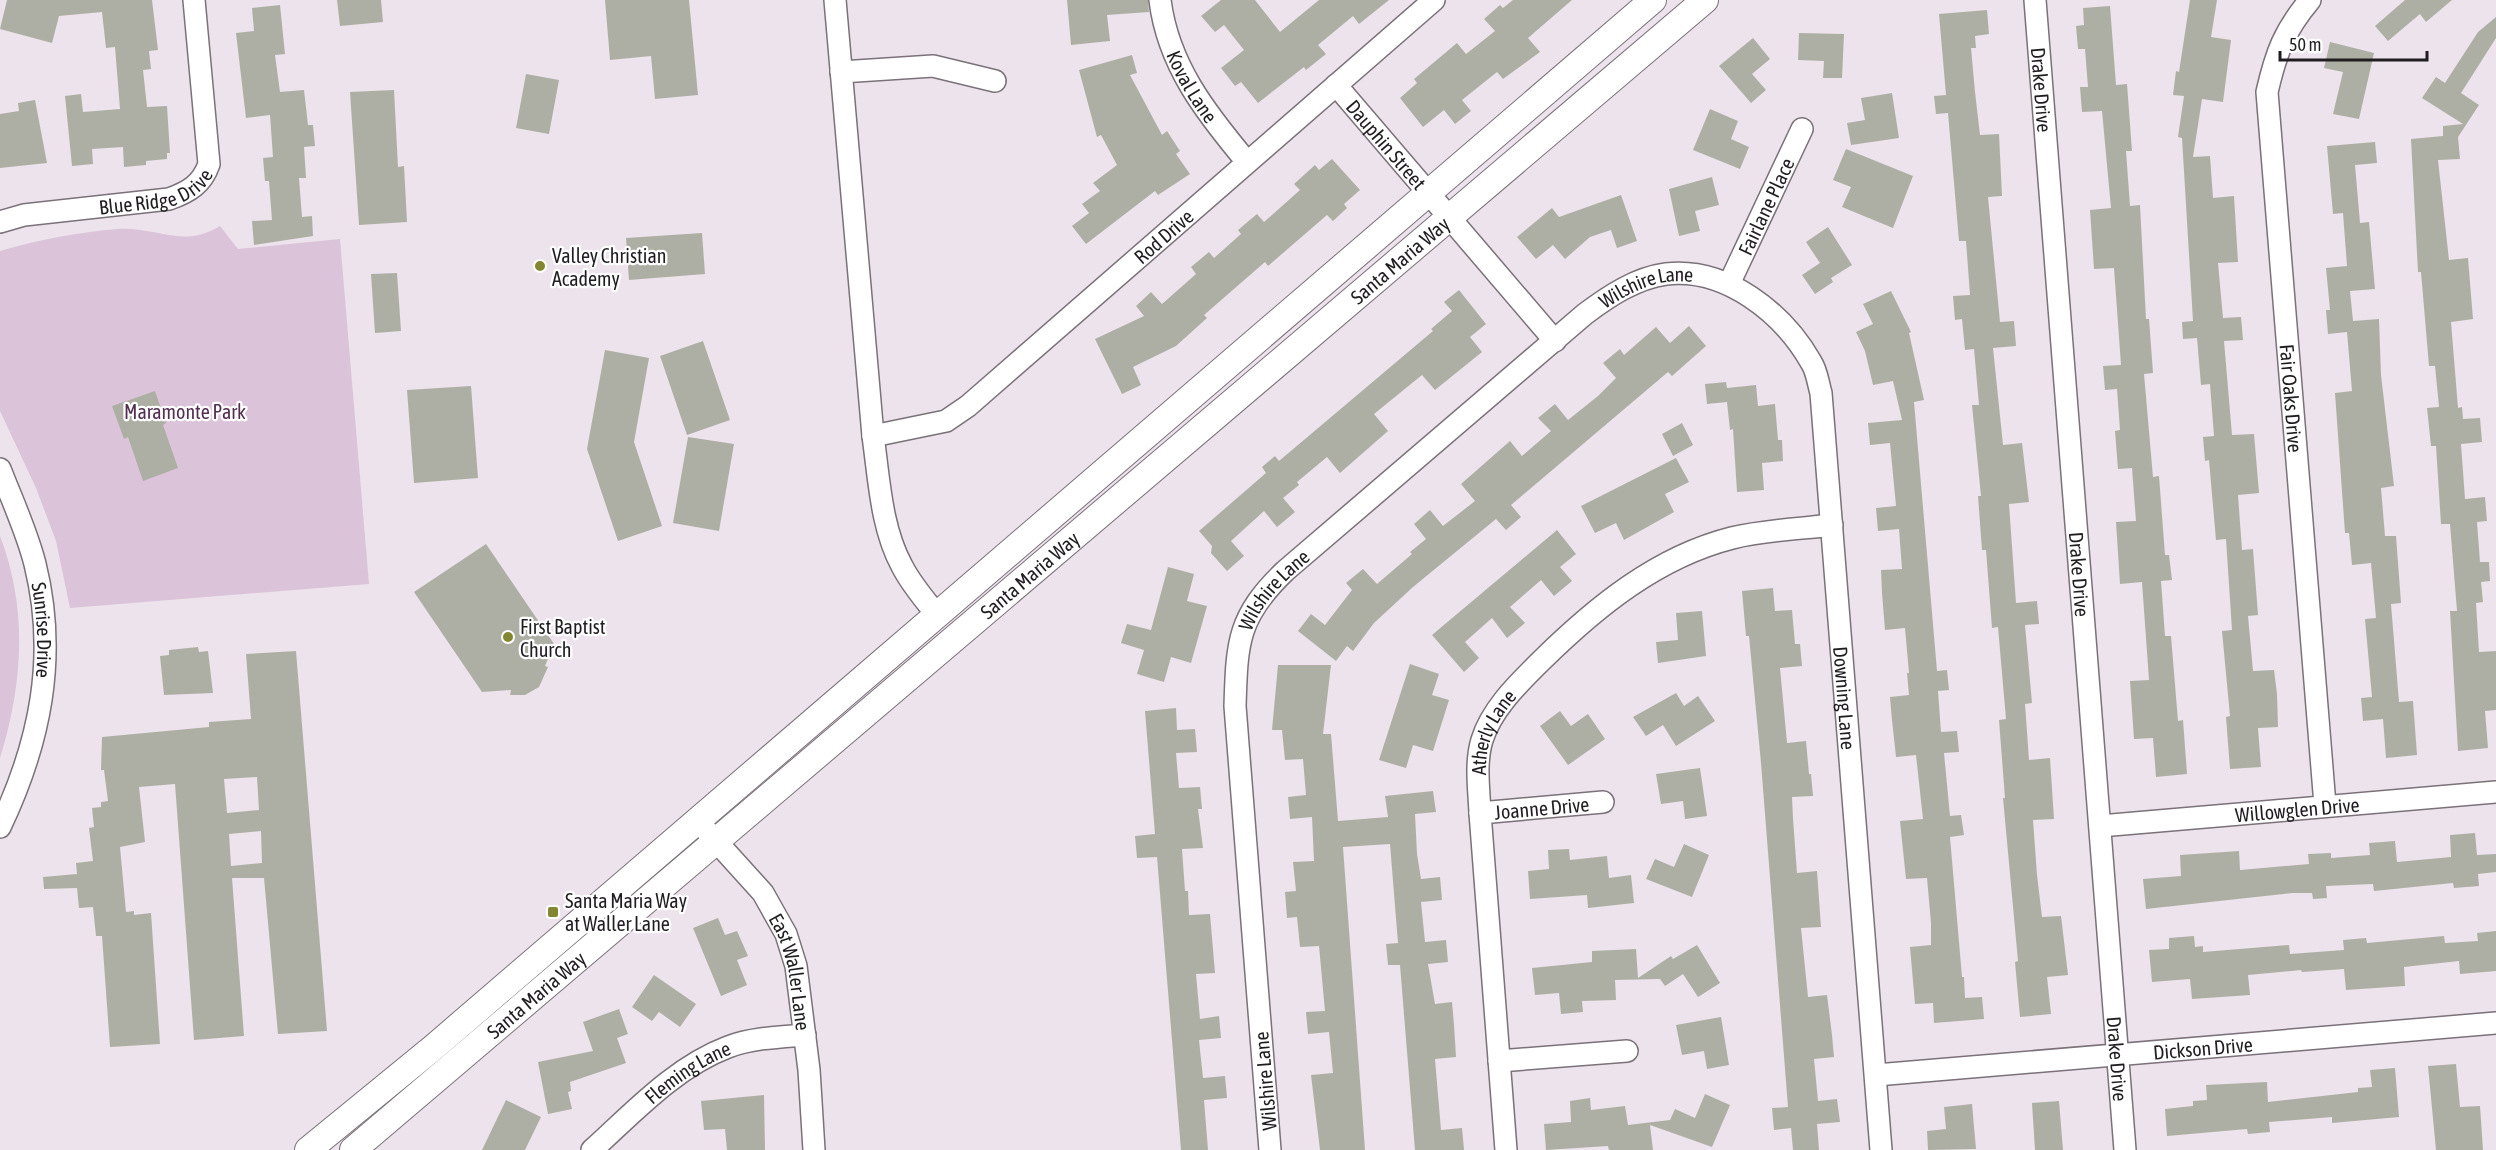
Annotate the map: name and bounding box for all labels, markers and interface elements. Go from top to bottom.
scale bar [2280,24,2427,62]
text: 50 m [2289,34,2321,55]
street label: Drake Drive [2027,46,2057,133]
street label: Koval Lane [1163,47,1223,127]
street label: Dauphin Street [1342,95,1431,194]
street label: Fairlane Place [1733,154,1798,258]
street label: Blue Ridge Drive [98,164,217,218]
street label: Rod Drive [1129,204,1197,268]
street label: Santa Maria Way [1346,211,1454,308]
place label: Valley Christian Academy [552,244,666,290]
marker: Valley Christian Academy [533,259,547,273]
street label: Wilshire Lane [1594,262,1694,312]
street label: Fair Oaks Drive [2276,343,2308,453]
park label: Maramonte Park [124,400,246,423]
street label: Santa Maria Way [975,526,1083,623]
street label: Drake Drive [2065,531,2095,618]
street label: Wilshire Lane [1233,544,1314,633]
street label: Sunrise Drive [28,580,57,679]
place label: First Baptist Church [520,615,606,661]
marker: First Baptist Church [501,630,515,644]
street label: Downing Lane [1830,646,1861,751]
street label: Atherly Lane [1466,684,1520,775]
street label: Joanne Drive [1493,792,1590,823]
street label: Willowglen Drive [2234,792,2360,826]
place label: Santa Maria Way at Waller Lane [565,889,687,935]
marker: Santa Maria Way at Waller Lane [546,905,560,919]
street label: East Waller Lane [765,909,815,1032]
street label: Santa Maria Way [482,946,590,1043]
street label: Drake Drive [2103,1015,2133,1102]
street label: Wilshire Lane [1249,1031,1281,1131]
street label: Dickson Drive [2152,1032,2254,1063]
street label: Fleming Lane [640,1036,734,1108]

